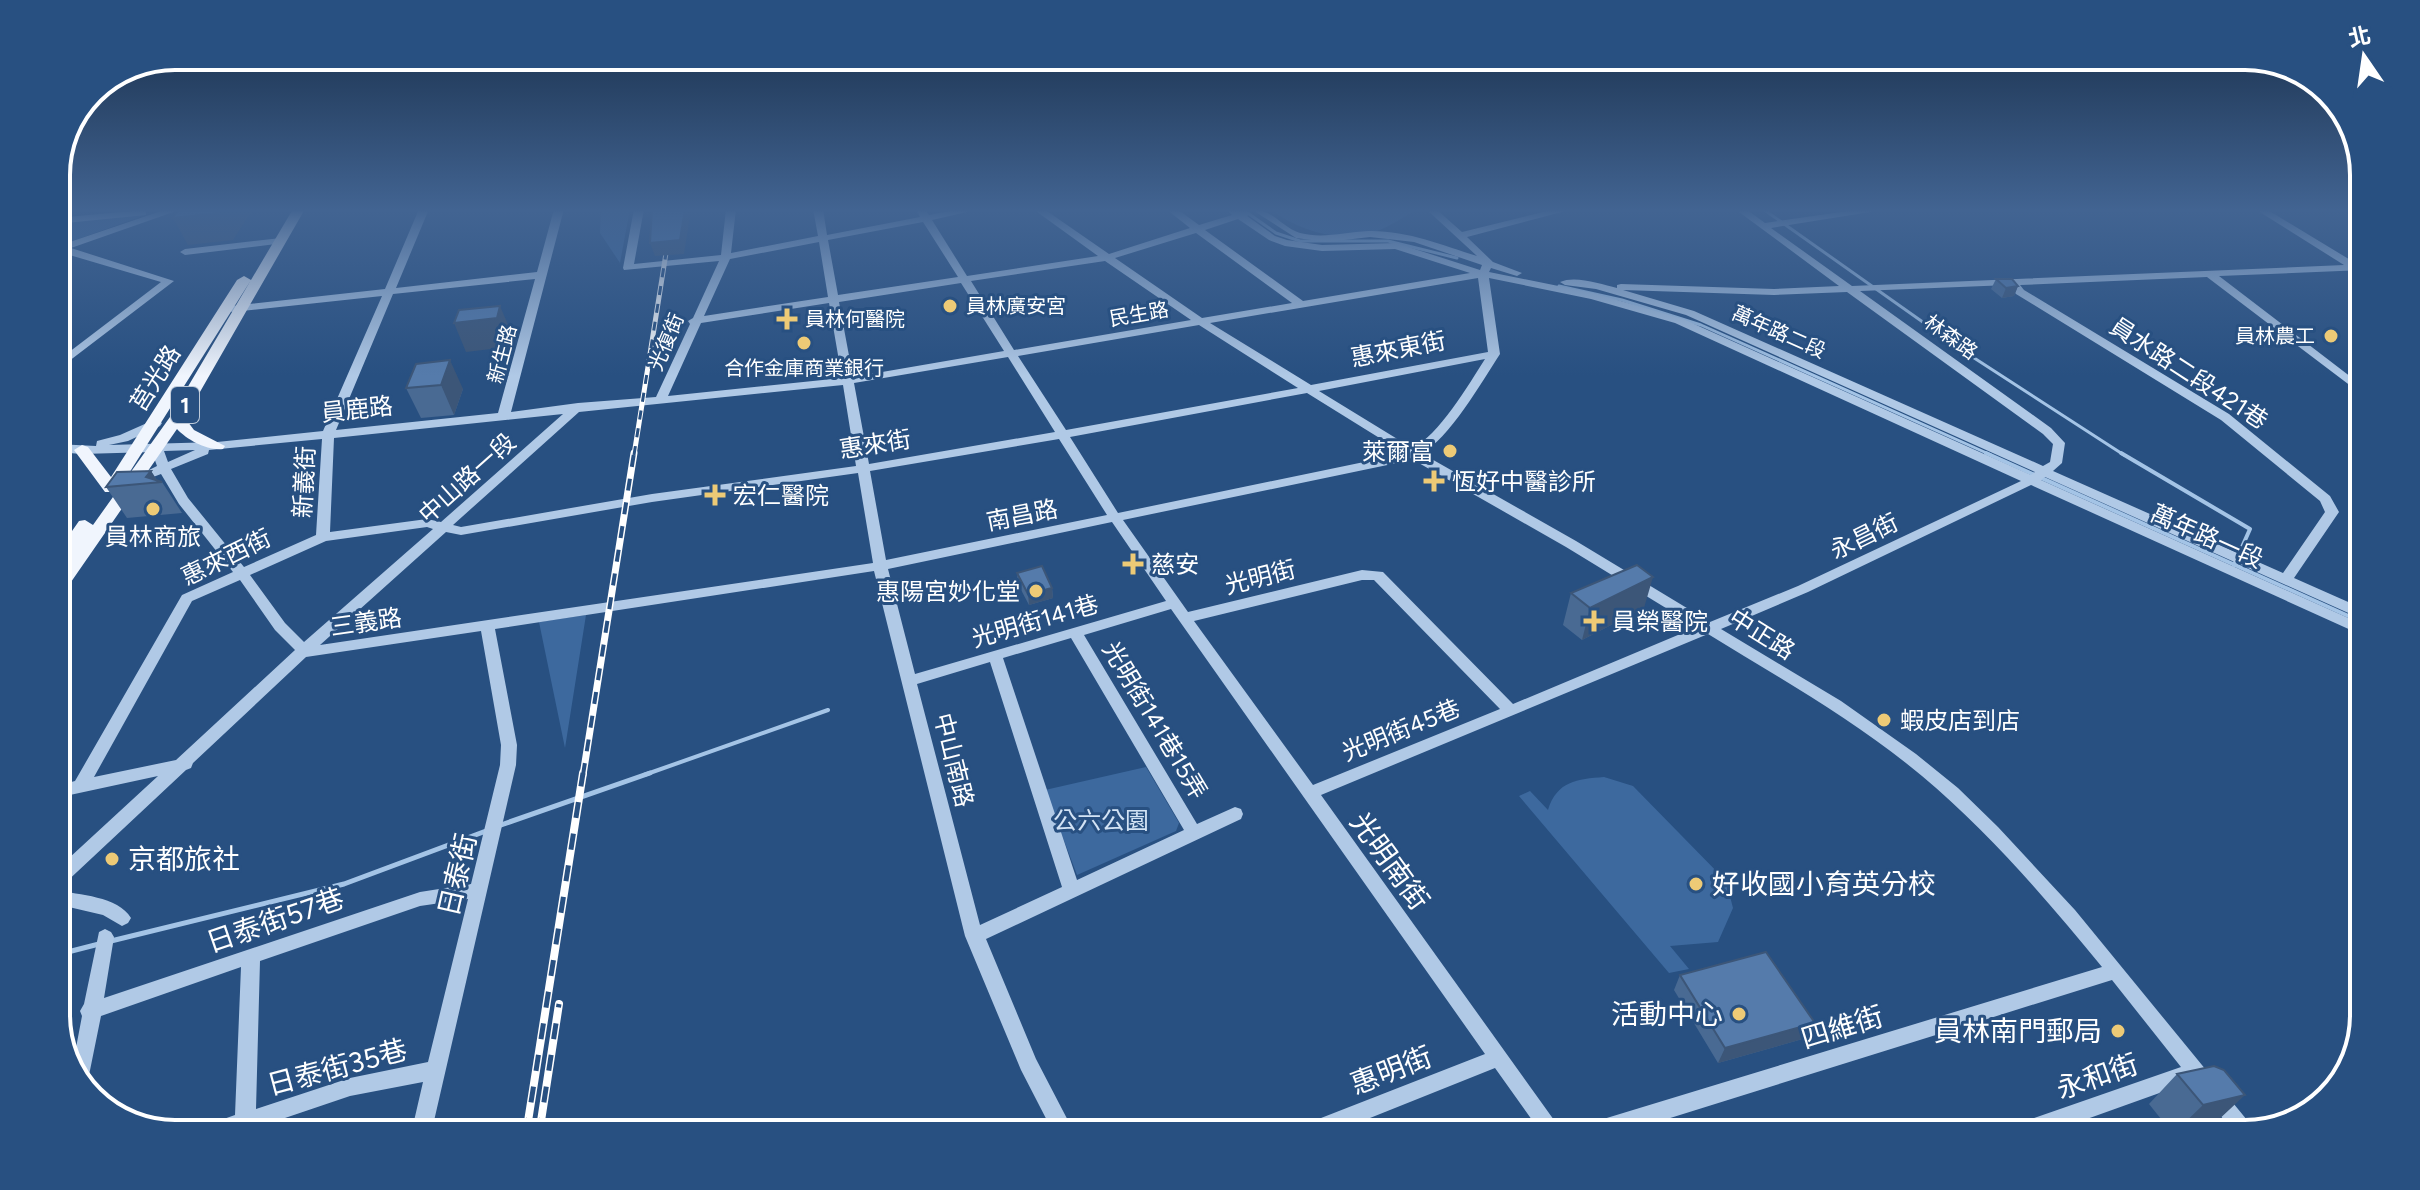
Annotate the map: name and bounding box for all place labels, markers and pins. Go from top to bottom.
place label: 員林廣安宮 [966,294,1066,318]
marker: 員林廣安宮 [941,297,959,315]
place label: 員林何醫院 [805,307,905,331]
marker: 員林何醫院 [776,308,798,330]
place label: 員林農工 [2235,324,2315,348]
marker: 員林農工 [2322,327,2340,345]
marker: 合作金庫商業銀行 [795,334,813,352]
place label: 合作金庫商業銀行 [724,356,884,380]
place label: 萊爾富 [1362,437,1434,466]
marker: 萊爾富 [1441,442,1459,460]
place label: 恆好中醫診所 [1452,467,1596,496]
marker: 恆好中醫診所 [1423,470,1445,492]
place label: 宏仁醫院 [733,481,829,510]
marker: 宏仁醫院 [704,484,726,506]
marker: 員林商旅 [144,500,162,518]
place label: 員林商旅 [105,522,201,551]
place label: 慈安 [1151,550,1199,579]
marker: 慈安 [1122,553,1144,575]
place label: 惠陽宮妙化堂 [876,577,1020,606]
marker: 惠陽宮妙化堂 [1027,582,1045,600]
place label: 員榮醫院 [1612,607,1708,636]
marker: 員榮醫院 [1583,610,1605,632]
place label: 蝦皮店到店 [1900,706,2020,735]
marker: 蝦皮店到店 [1875,711,1893,729]
place label: 京都旅社 [128,842,240,876]
marker: 京都旅社 [103,850,121,868]
place label: 好收國小育英分校 [1712,867,1936,901]
marker: 好收國小育英分校 [1687,875,1705,893]
place label: 活動中心 [1611,997,1723,1031]
marker: 活動中心 [1730,1005,1748,1023]
place label: 員林南門郵局 [1934,1014,2102,1048]
marker: 員林南門郵局 [2109,1022,2127,1040]

